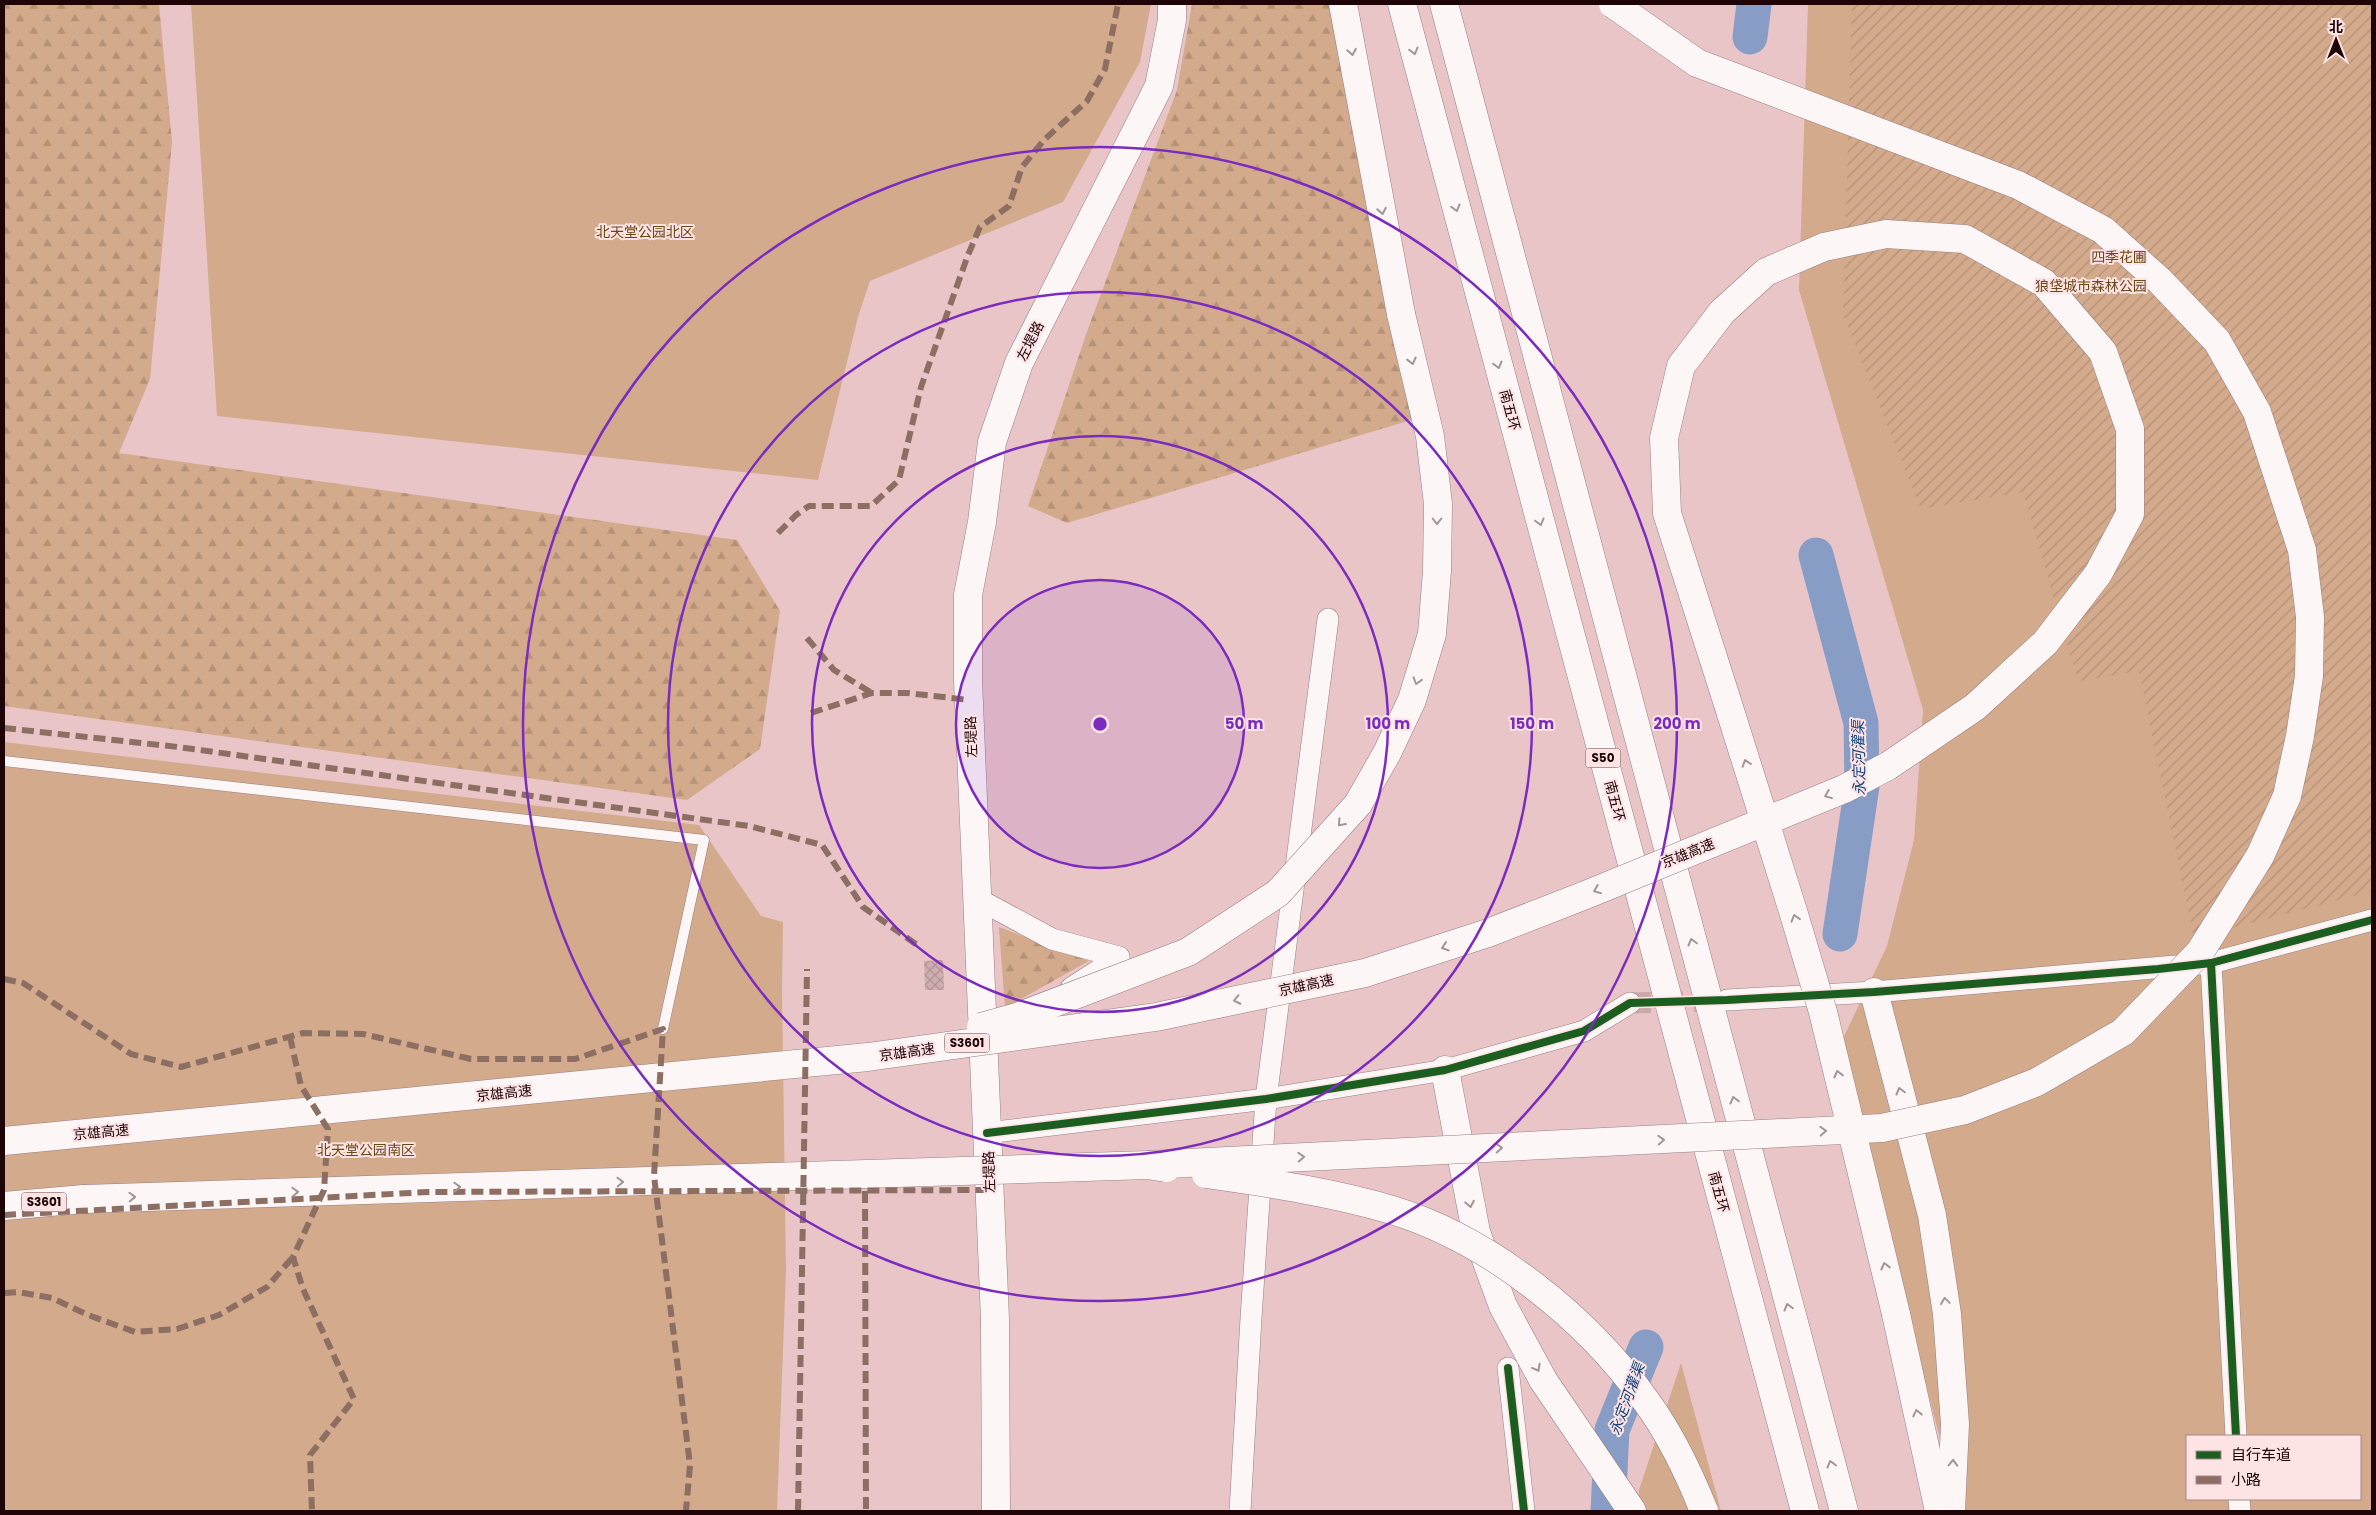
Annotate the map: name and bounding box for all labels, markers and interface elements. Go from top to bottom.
north arrow [2311,15,2361,65]
text: 北 [2329,17,2343,37]
one-way arrow [1409,46,1419,54]
one-way arrow [1346,47,1357,56]
one-way arrow [1451,203,1461,211]
one-way arrow [1376,207,1386,216]
park label: 北天堂公园北区 [596,222,694,242]
park label: 四季花圃 [2091,247,2147,267]
park label: 狼垡城市森林公园 [2035,276,2147,296]
street label: 左堤路 [1012,318,1048,364]
one-way arrow [1406,357,1417,366]
one-way arrow [1493,360,1503,368]
street label: 南五环 [1495,387,1525,433]
one-way arrow [1432,517,1443,525]
one-way arrow [1535,517,1545,525]
one-way arrow [1413,677,1423,685]
text: 50 m [1225,713,1263,734]
text: 100 m [1366,713,1410,734]
text: 150 m [1510,713,1554,734]
text: 200 m [1653,713,1701,734]
centre of rings [1091,715,1109,733]
street label: 左堤路 [960,716,982,758]
water label: 永定河灌渠 [1847,718,1870,796]
road number: S50 [1586,748,1620,768]
one-way arrow [1741,759,1751,767]
street label: 南五环 [1600,778,1630,824]
one-way arrow [1825,790,1833,800]
one-way arrow [1338,818,1347,827]
street label: 京雄高速 [1658,833,1718,873]
one-way arrow [1593,884,1602,895]
one-way arrow [1790,914,1800,922]
one-way arrow [1687,938,1698,947]
one-way arrow [1441,941,1450,951]
street label: 京雄高速 [1277,969,1335,1001]
one-way arrow [1233,994,1241,1005]
road number: S3601 [944,1034,990,1052]
street label: 京雄高速 [878,1038,936,1066]
one-way arrow [1833,1070,1844,1079]
street label: 京雄高速 [475,1080,533,1106]
one-way arrow [1895,1087,1905,1095]
one-way arrow [1729,1096,1739,1104]
street label: 京雄高速 [72,1120,130,1144]
one-way arrow [1819,1125,1827,1136]
one-way arrow [1657,1135,1665,1146]
park label: 北天堂公园南区 [317,1140,415,1160]
one-way arrow [1495,1142,1503,1153]
street label: 左堤路 [978,1151,1000,1193]
one-way arrow [1298,1152,1306,1163]
street label: 南五环 [1704,1169,1734,1215]
one-way arrow [616,1177,624,1187]
one-way arrow [454,1182,461,1192]
one-way arrow [291,1187,299,1198]
road number: S3601 [22,1192,66,1212]
one-way arrow [129,1192,137,1203]
one-way arrow [1465,1199,1475,1208]
one-way arrow [1880,1263,1890,1271]
one-way arrow [1940,1296,1950,1305]
one-way arrow [1784,1304,1794,1312]
water label: 永定河灌渠 [1604,1358,1650,1438]
one-way arrow [1531,1363,1541,1372]
one-way arrow [1912,1408,1923,1417]
legend [2186,1435,2361,1500]
text: 自行车道 [2231,1444,2291,1465]
one-way arrow [1948,1458,1959,1466]
one-way arrow [1826,1460,1837,1469]
text: 小路 [2231,1469,2261,1490]

